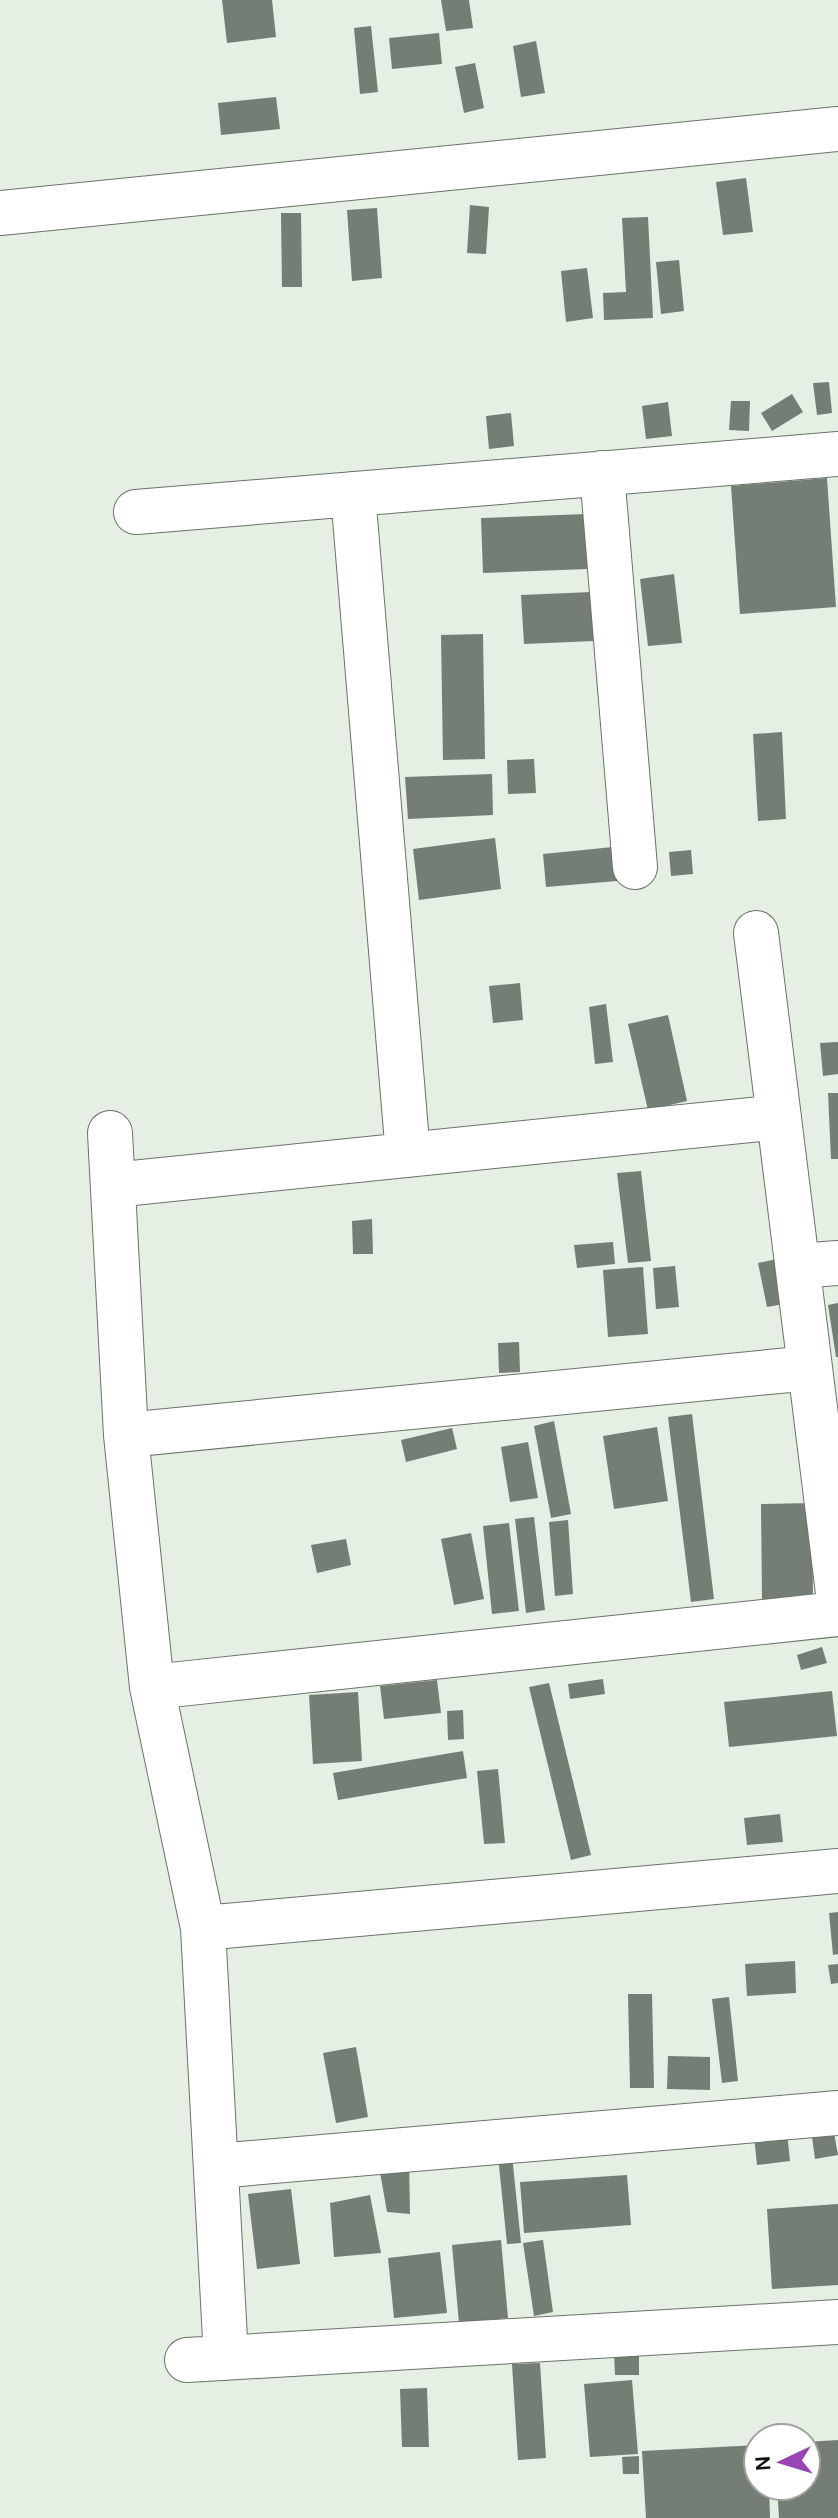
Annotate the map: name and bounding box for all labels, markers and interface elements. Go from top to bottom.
north arrow [742,2422,822,2502]
text: N [750,2455,777,2472]

